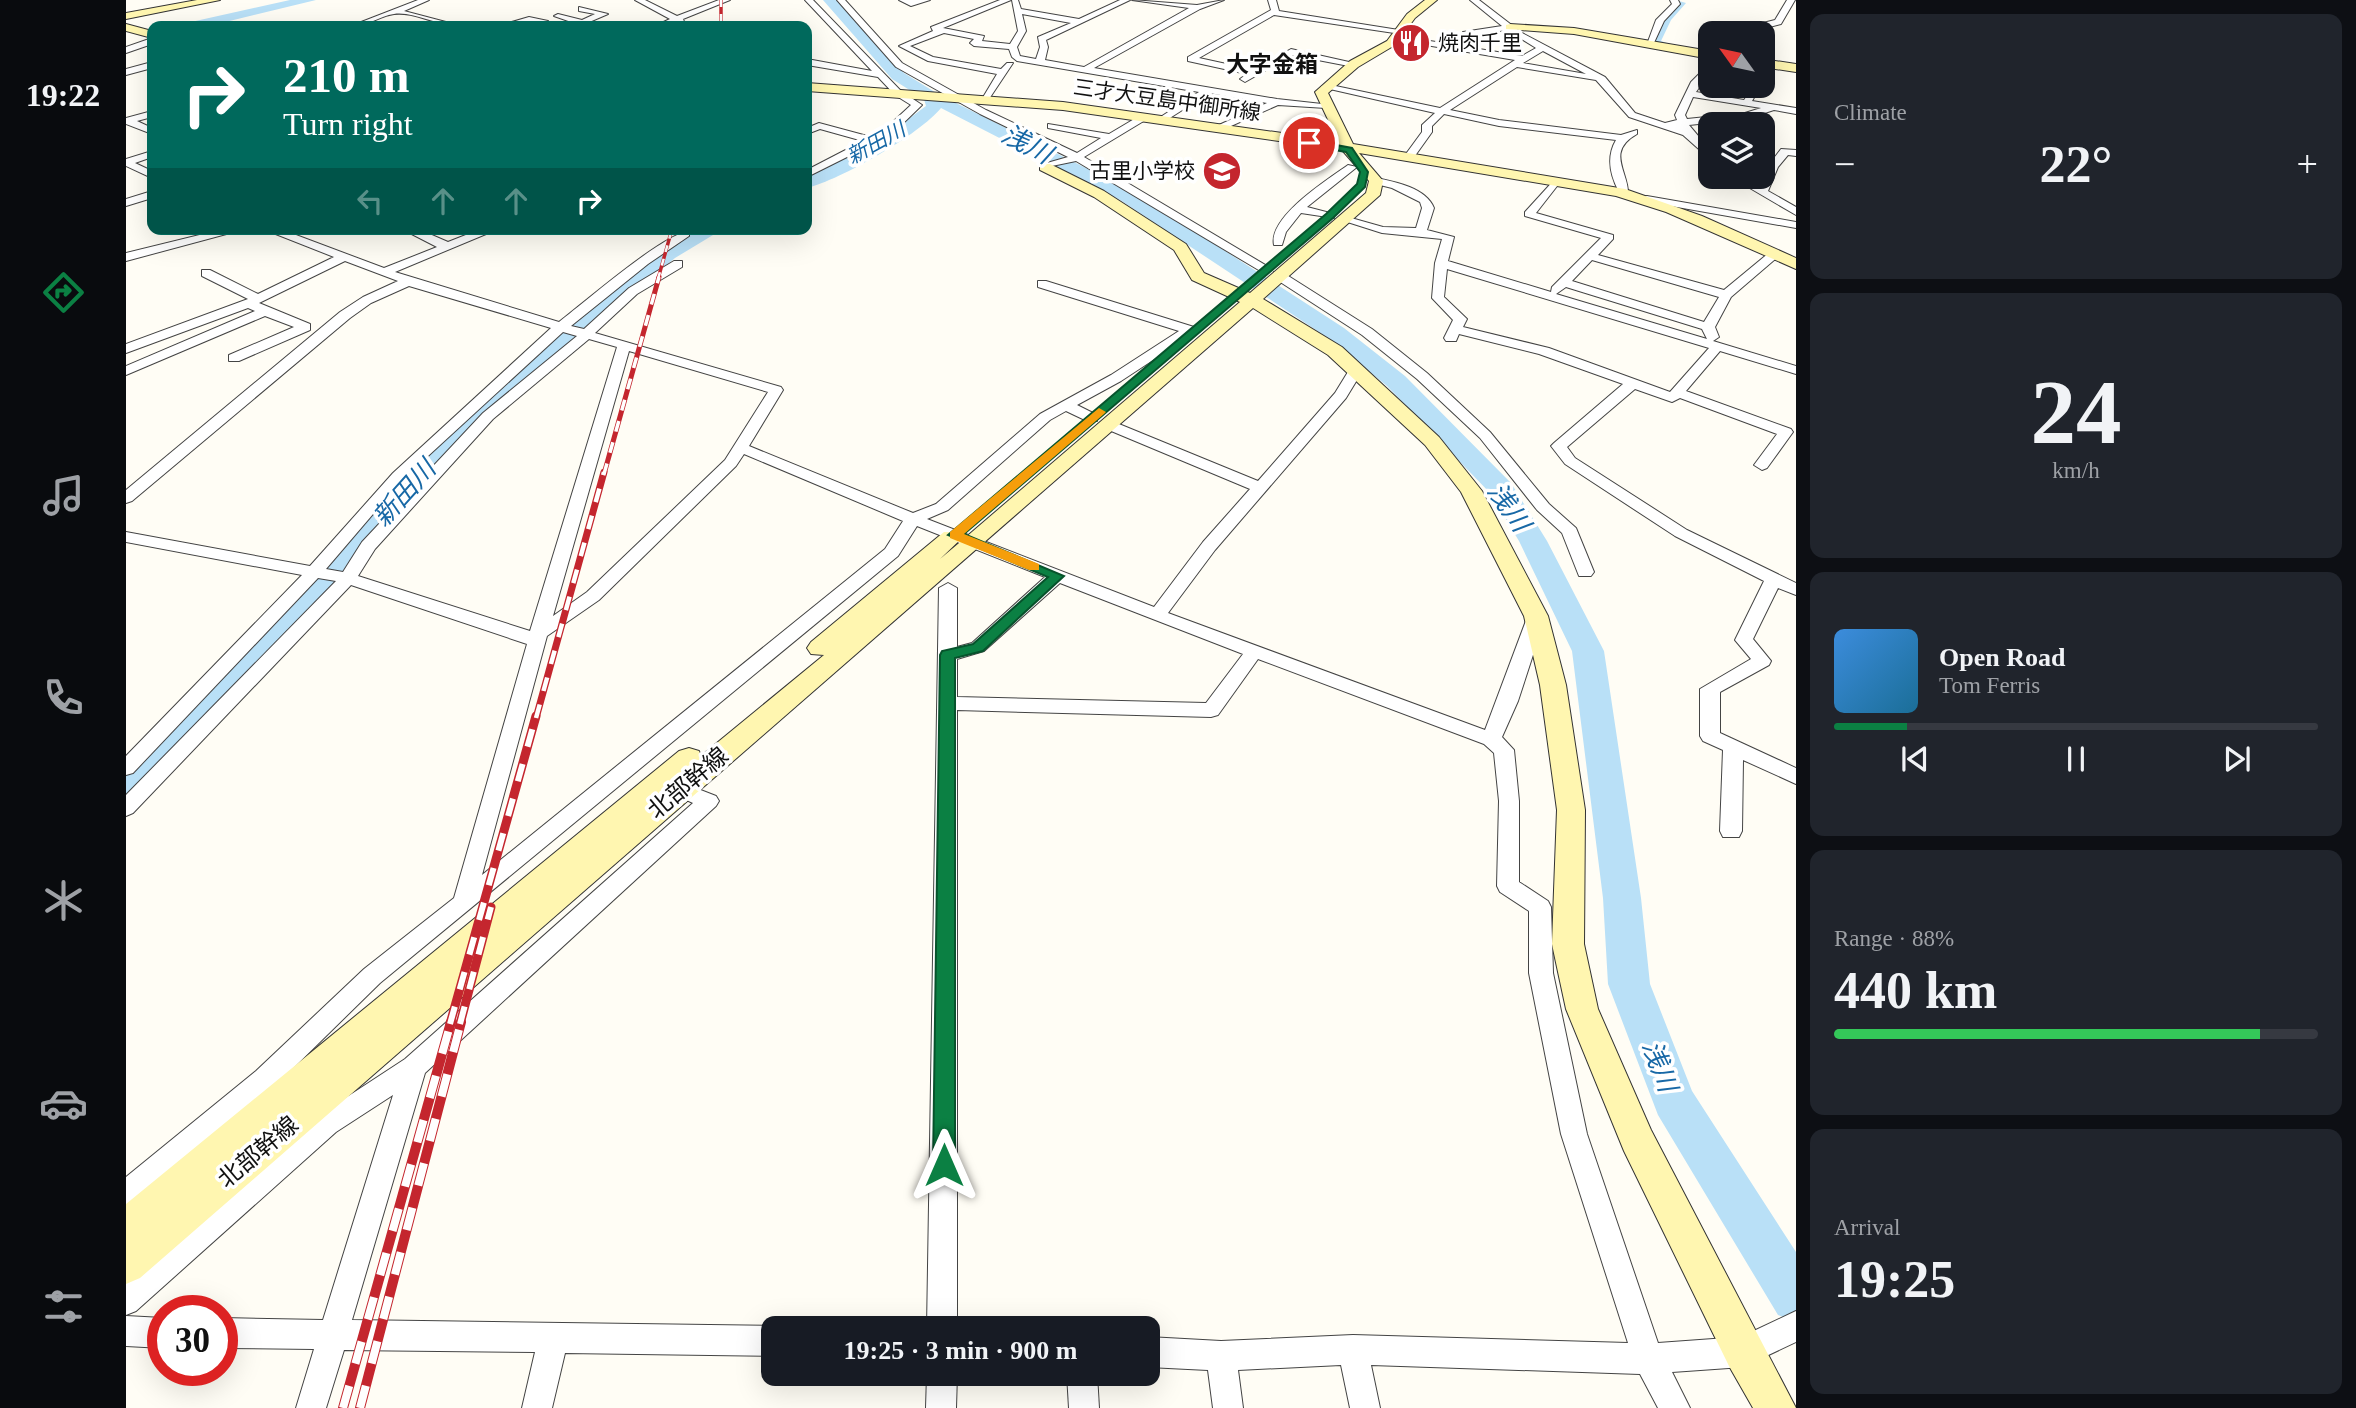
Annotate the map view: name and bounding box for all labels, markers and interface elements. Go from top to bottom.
north arrow [1698,21,1774,98]
map controls [1698,21,1775,189]
restaurant icon: 焼肉千里 [1390,22,1432,64]
place label: 焼肉千里 [1438,31,1522,55]
text: 210 m [283,48,410,103]
icon: right [168,49,259,140]
district label: 大字金箱 [1226,52,1318,77]
street label: 三才大豆島中御所線 [1072,75,1262,125]
text: 19:22 [26,77,100,113]
text: Climate [1834,100,1907,125]
text: Turn right [283,106,413,142]
button: layers [1698,112,1775,189]
pin [1279,113,1339,173]
water label: 新田川 [843,116,911,169]
water label: 浅川 [997,119,1059,171]
icon: arrive [1290,124,1328,162]
text: 22° [2040,136,2112,193]
text: − [1834,143,1855,185]
text: + [2297,143,2318,185]
school or university icon: 古里小学校 [1201,150,1243,192]
place label: 古里小学校 [1090,159,1195,183]
icon: left [351,182,389,220]
icon: ahead [424,182,462,220]
icon: ahead [497,182,535,220]
icon: right [570,182,608,220]
icon: directions [39,268,88,317]
text: 24 [2031,362,2122,463]
water label: 新田川 [367,452,443,532]
text: km/h [2052,458,2100,483]
icon: music [39,471,88,520]
water label: 浅川 [1482,478,1537,539]
text: Open Road [1939,643,2065,672]
icon: phone [39,673,88,722]
text: Tom Ferris [1939,673,2040,698]
icon: previous [1896,740,1934,778]
icon: pause [2057,740,2095,778]
icon: next [2218,740,2256,778]
street label: 北部幹線 [643,742,733,824]
icon: climate [39,876,88,925]
text: Range · 88% [1834,926,1954,951]
text: 440 km [1834,962,1997,1019]
water label: 浅川 [1637,1037,1683,1098]
icon: car [39,1079,88,1128]
street label: 北部幹線 [213,1111,303,1193]
position arrow [907,1128,981,1202]
text: Arrival [1834,1215,1900,1240]
text: 19:25 [1834,1251,1955,1308]
icon: filters [39,1282,88,1331]
speed limit sign: 30 [147,1295,238,1386]
text: 19:25 · 3 min · 900 m [844,1336,1078,1365]

